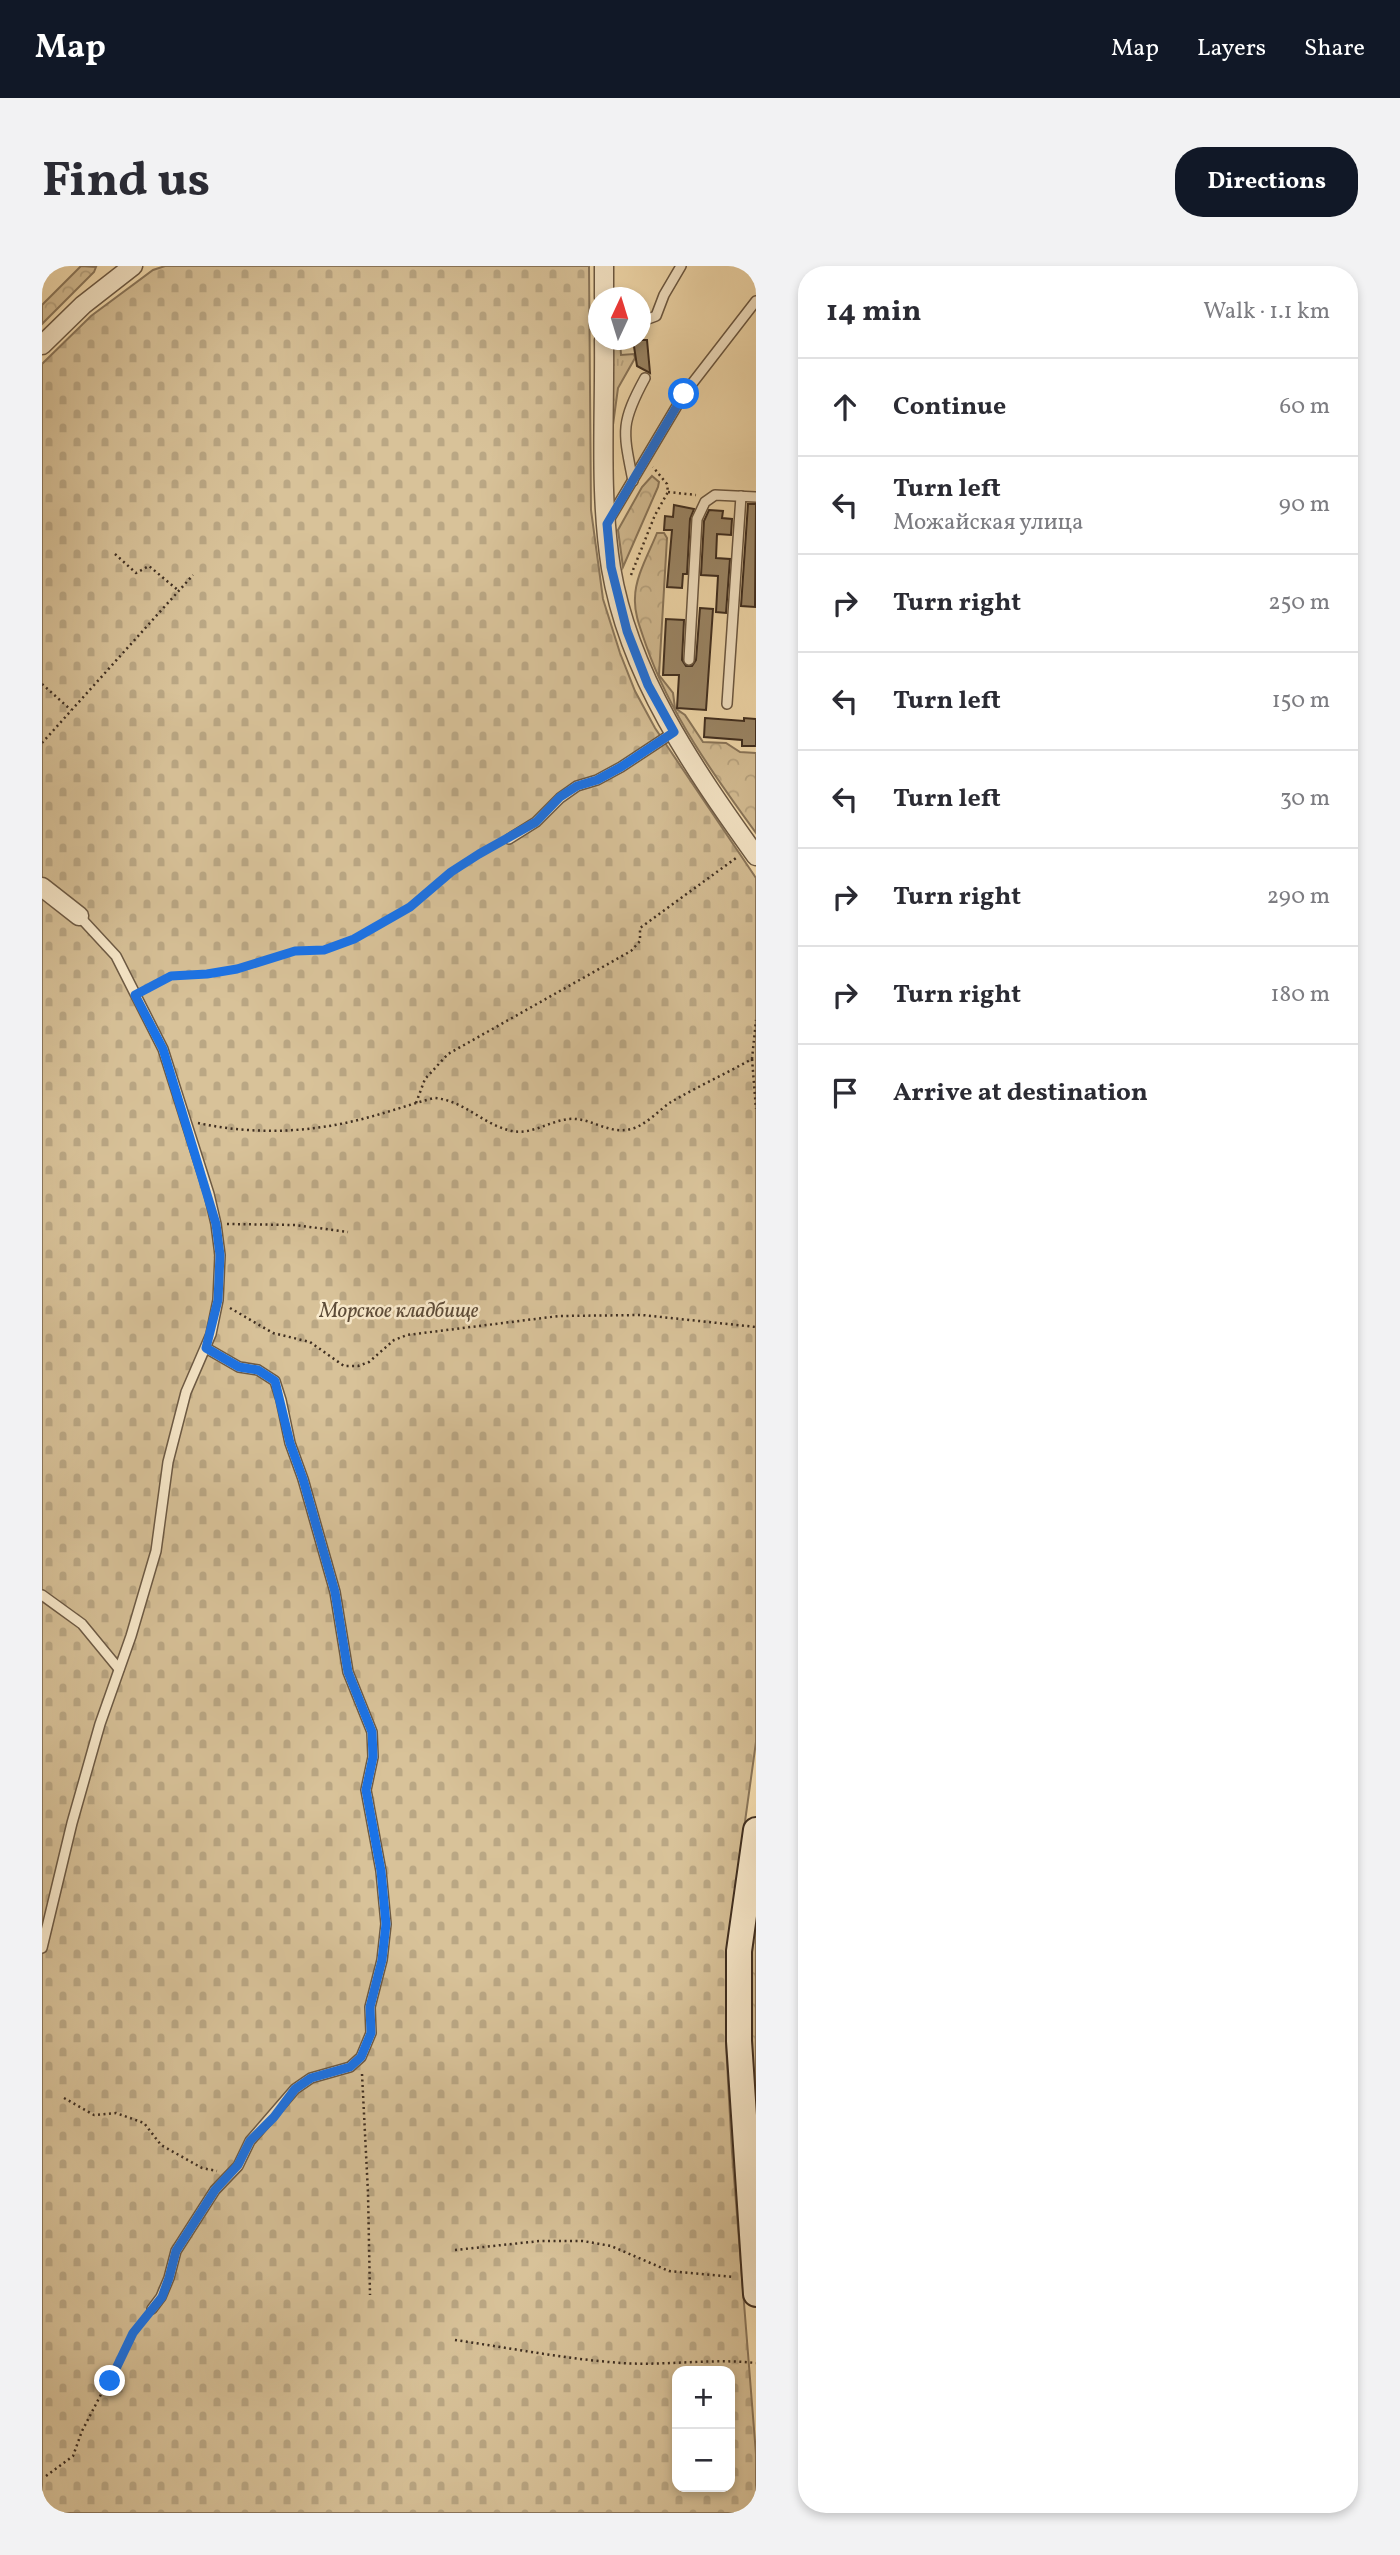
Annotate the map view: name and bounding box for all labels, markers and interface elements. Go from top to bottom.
text: Map [35,26,106,72]
text: Map [1111,32,1159,66]
text: Layers [1197,32,1266,66]
text: Share [1304,32,1365,66]
button: Directions [1175,147,1358,217]
text: Find us [42,148,210,217]
north arrow [588,287,651,350]
text: 14 min [826,291,922,333]
text: Walk · 1.1 km [1203,296,1330,328]
route start [668,378,699,409]
icon: ahead [826,388,864,426]
text: Continue [893,389,1006,425]
text: 60 m [1280,391,1330,423]
text: Turn left [893,471,1001,507]
icon: left [826,486,864,524]
text: 90 m [1279,489,1330,521]
text: Можайская улица [893,507,1083,539]
icon: right [826,584,864,622]
text: Turn right [893,585,1021,621]
text: 250 m [1268,587,1330,619]
icon: left [826,682,864,720]
text: Turn left [893,683,1001,719]
text: 150 m [1272,685,1330,717]
icon: left [826,780,864,818]
text: Turn left [893,781,1001,817]
text: 30 m [1280,783,1330,815]
icon: right [826,878,864,916]
text: Turn right [893,879,1021,915]
text: 290 m [1267,881,1330,913]
icon: right [826,976,864,1014]
text: Turn right [893,977,1021,1013]
text: 180 m [1271,979,1330,1011]
icon: arrive [826,1074,864,1112]
text: Arrive at destination [893,1075,1148,1111]
park label: Морское кладбище [319,1297,479,1326]
route end [94,2365,125,2396]
map controls [672,2366,735,2492]
button: + [672,2366,735,2429]
button: − [672,2429,735,2492]

